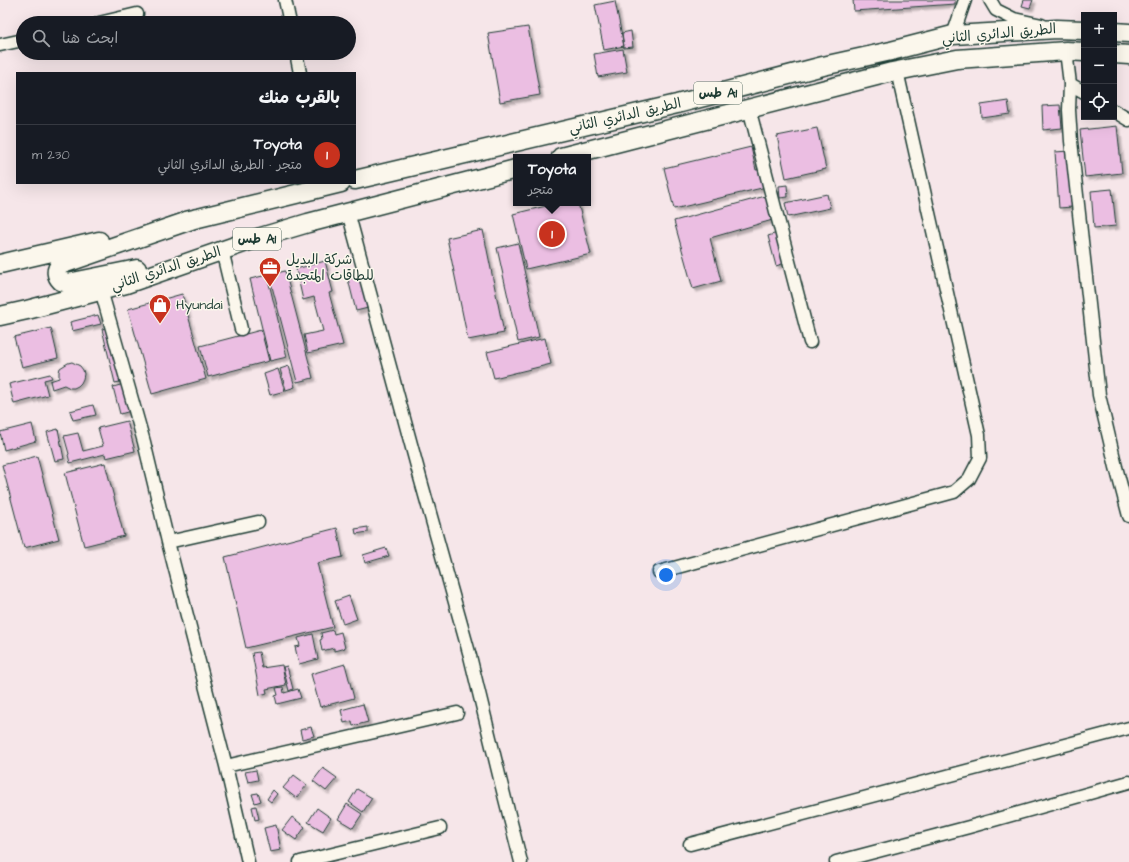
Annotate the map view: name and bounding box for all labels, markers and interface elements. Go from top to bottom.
map controls [1081,12,1117,120]
button: + [1081,12,1117,48]
search box [16,16,356,60]
street label: الطريق الدائري الثاني [941,19,1057,51]
icon: search [30,27,52,49]
text: ابحث هنا [62,28,118,49]
button: − [1081,48,1117,84]
road number: طس A1 [694,82,742,104]
button: locate [1081,84,1117,120]
text: بالقرب منك [259,86,340,110]
street label: الطريق الدائري الثاني [567,93,684,141]
text: Toyota [254,134,302,155]
text: 230 m [32,146,70,164]
text: 1 [326,146,328,164]
popup [513,154,591,206]
text: متجر · الطريق الدائري الثاني [158,156,302,174]
text: Toyota [528,159,576,180]
text: متجر [528,181,553,199]
pin: 1 [539,219,565,249]
road number: طس A1 [233,228,281,250]
street label: الطريق الدائري الثاني [108,242,224,298]
place label: شركة البديل للطاقات المتجدة [286,250,374,286]
office icon: شركة البديل للطاقات المتجدة [257,255,283,288]
shop icon: Hyundai [147,292,173,325]
place label: Hyundai [176,295,223,315]
your location [656,565,676,585]

